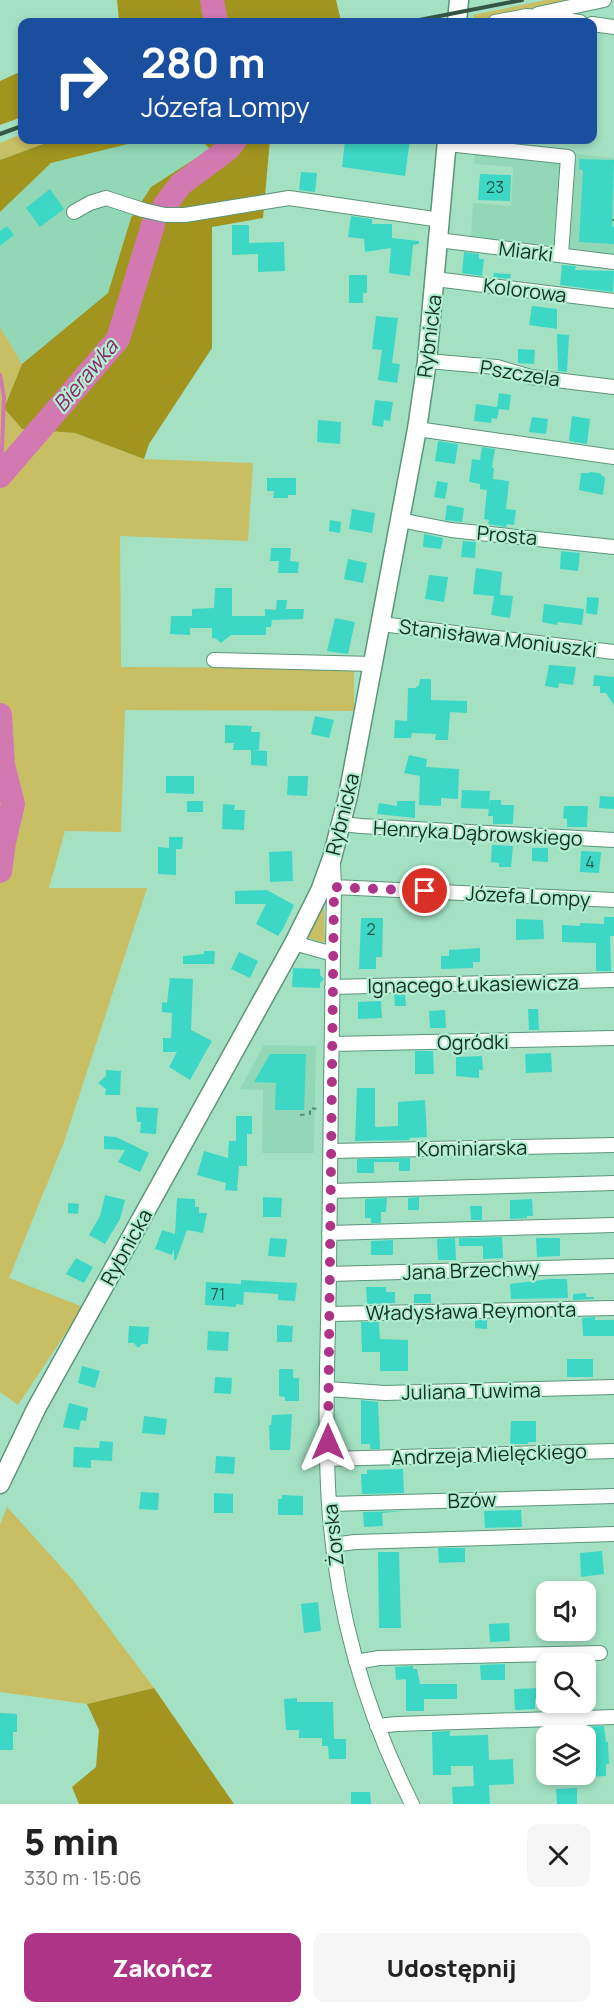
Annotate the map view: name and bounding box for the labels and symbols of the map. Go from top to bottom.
house number: 23 [486,176,504,198]
street label: Miarki [497,234,555,268]
street label: Kolorowa [482,272,568,308]
street label: Rybnicka [411,293,447,379]
water label: Bierawka [46,332,124,417]
street label: Pszczela [478,353,562,393]
street label: Prosta [476,519,538,551]
street label: Stanisława Moniuszki [398,612,598,664]
street label: Rybnicka [319,770,365,858]
street label: Henryka Dąbrowskiego [373,814,584,852]
house number: 4 [585,851,595,873]
pin [399,865,450,916]
street label: Józefa Lompy [465,879,592,913]
house number: 2 [366,918,376,940]
street label: Ignacego Łukasiewicza [367,969,579,999]
street label: Ogródki [437,1028,509,1056]
street label: Kominiarska [417,1134,527,1162]
street label: Rybnicka [94,1204,158,1290]
street label: Jana Brzechwy [402,1254,540,1286]
house number: 71 [211,1283,225,1305]
street label: Władysława Reymonta [365,1296,577,1326]
street label: Juliana Tuwima [401,1376,541,1406]
position arrow [296,1410,360,1474]
street label: Andrzeja Mielęckiego [391,1437,587,1471]
street label: Bzów [447,1486,497,1514]
street label: Żorska [316,1503,350,1567]

